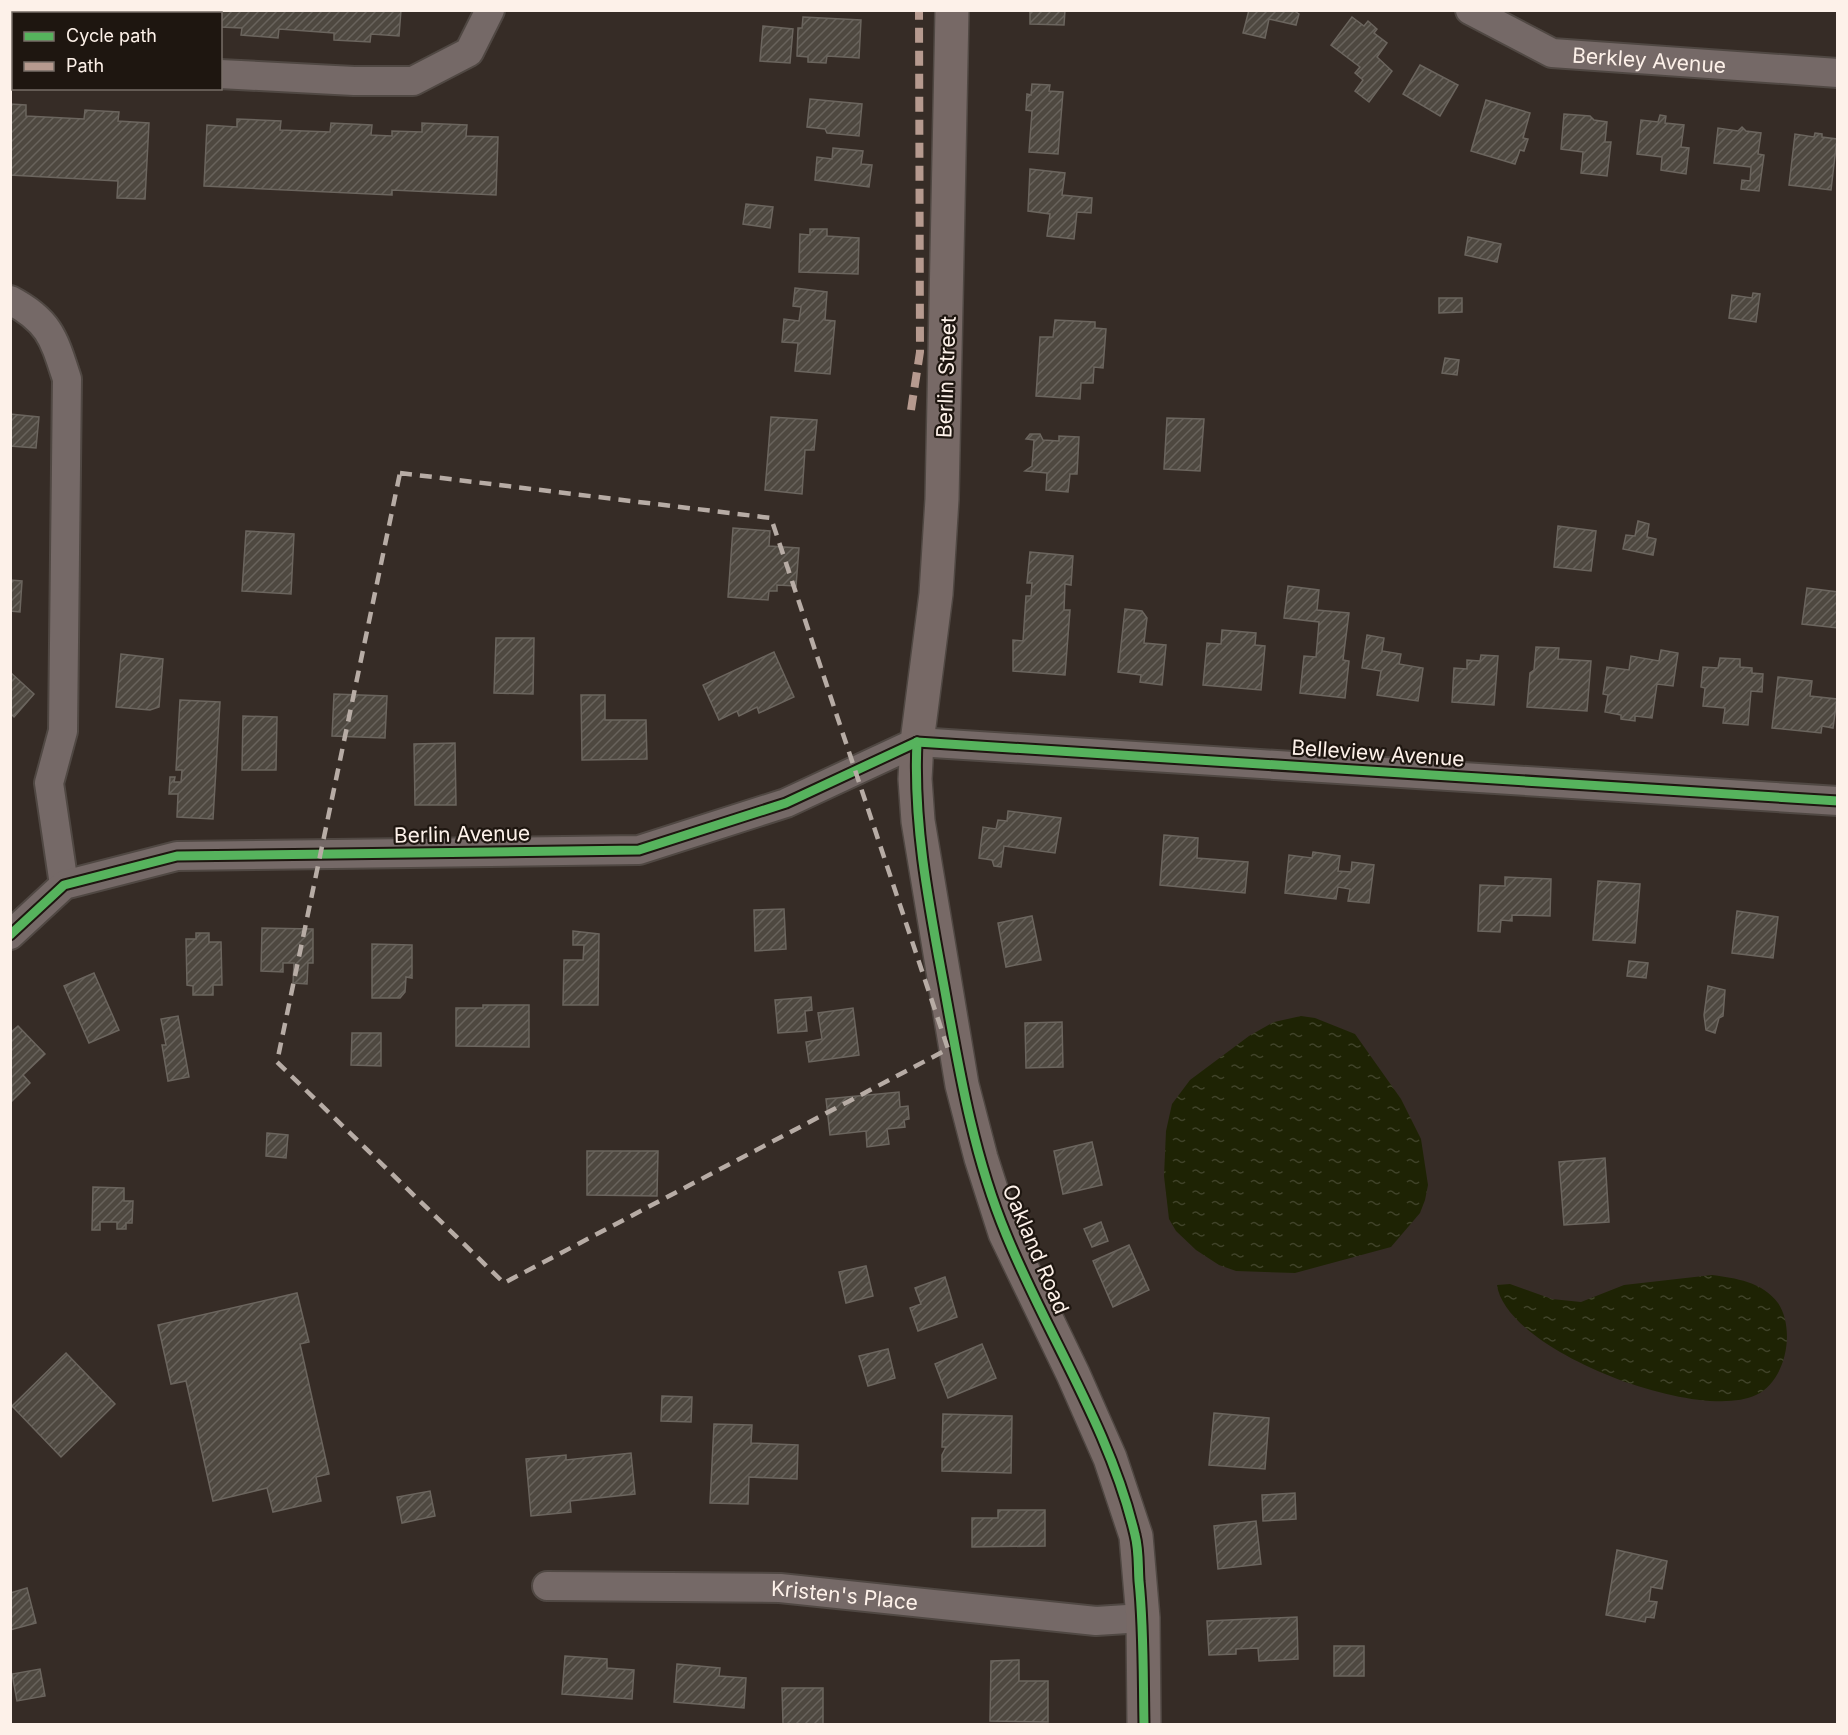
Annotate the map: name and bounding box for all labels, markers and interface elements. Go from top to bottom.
legend [12,12,222,90]
text: Cycle path [66,25,157,46]
street label: Berkley Avenue [1571,42,1727,78]
text: Path [66,55,104,76]
street label: Berlin Street [931,315,961,438]
street label: Belleview Avenue [1291,734,1465,772]
street label: Berlin Avenue [394,820,530,848]
street label: Oakland Road [998,1181,1074,1317]
street label: Kristen's Place [771,1575,919,1615]

